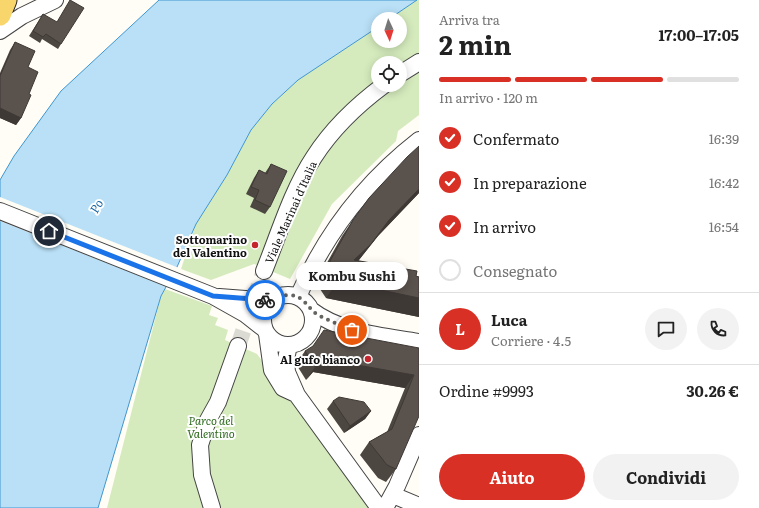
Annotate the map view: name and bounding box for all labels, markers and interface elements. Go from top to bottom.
text: Arriva tra [439,10,500,29]
north arrow [371,12,407,48]
map controls [371,12,407,92]
text: 17:00–17:05 [658,23,739,46]
text: 2 min [439,24,512,63]
button: locate [371,56,407,92]
text: In arrivo · 120 m [439,88,538,107]
icon: check [439,127,461,149]
text: Confermato [473,127,559,150]
text: 16:39 [709,129,739,148]
street label: Viale Marinai d'Italia [260,158,320,266]
icon: check [439,171,461,193]
text: In preparazione [473,171,587,194]
text: 16:42 [709,173,739,192]
water label: Po [85,196,107,216]
pin [32,214,66,248]
icon: check [439,215,461,237]
text: In arrivo [473,215,536,238]
text: 16:54 [709,217,739,236]
icon: home [38,220,60,242]
place label: Sottomarino del Valentino [173,231,247,260]
marker: Sottomarino del Valentino [250,240,260,250]
text: Consegnato [473,259,557,282]
callout: Kombu Sushi [296,262,408,290]
text: Kombu Sushi [308,266,396,285]
courier [245,280,285,320]
icon: bike [254,289,276,311]
text: Luca [491,308,527,331]
button: chat [645,308,687,350]
button: phone [697,308,739,350]
pin [335,313,369,347]
text: L [455,317,465,340]
icon: bag [341,319,363,341]
text: Corriere · 4.5 [491,331,571,350]
place label: Al gufo bianco [280,351,360,367]
marker: Al gufo bianco [363,354,373,364]
text: Ordine #9993 [439,379,534,402]
text: 30.26 € [686,379,739,402]
park label: Parco del Valentino [187,412,235,441]
button: Aiuto [439,454,585,500]
button: Condividi [593,454,739,500]

